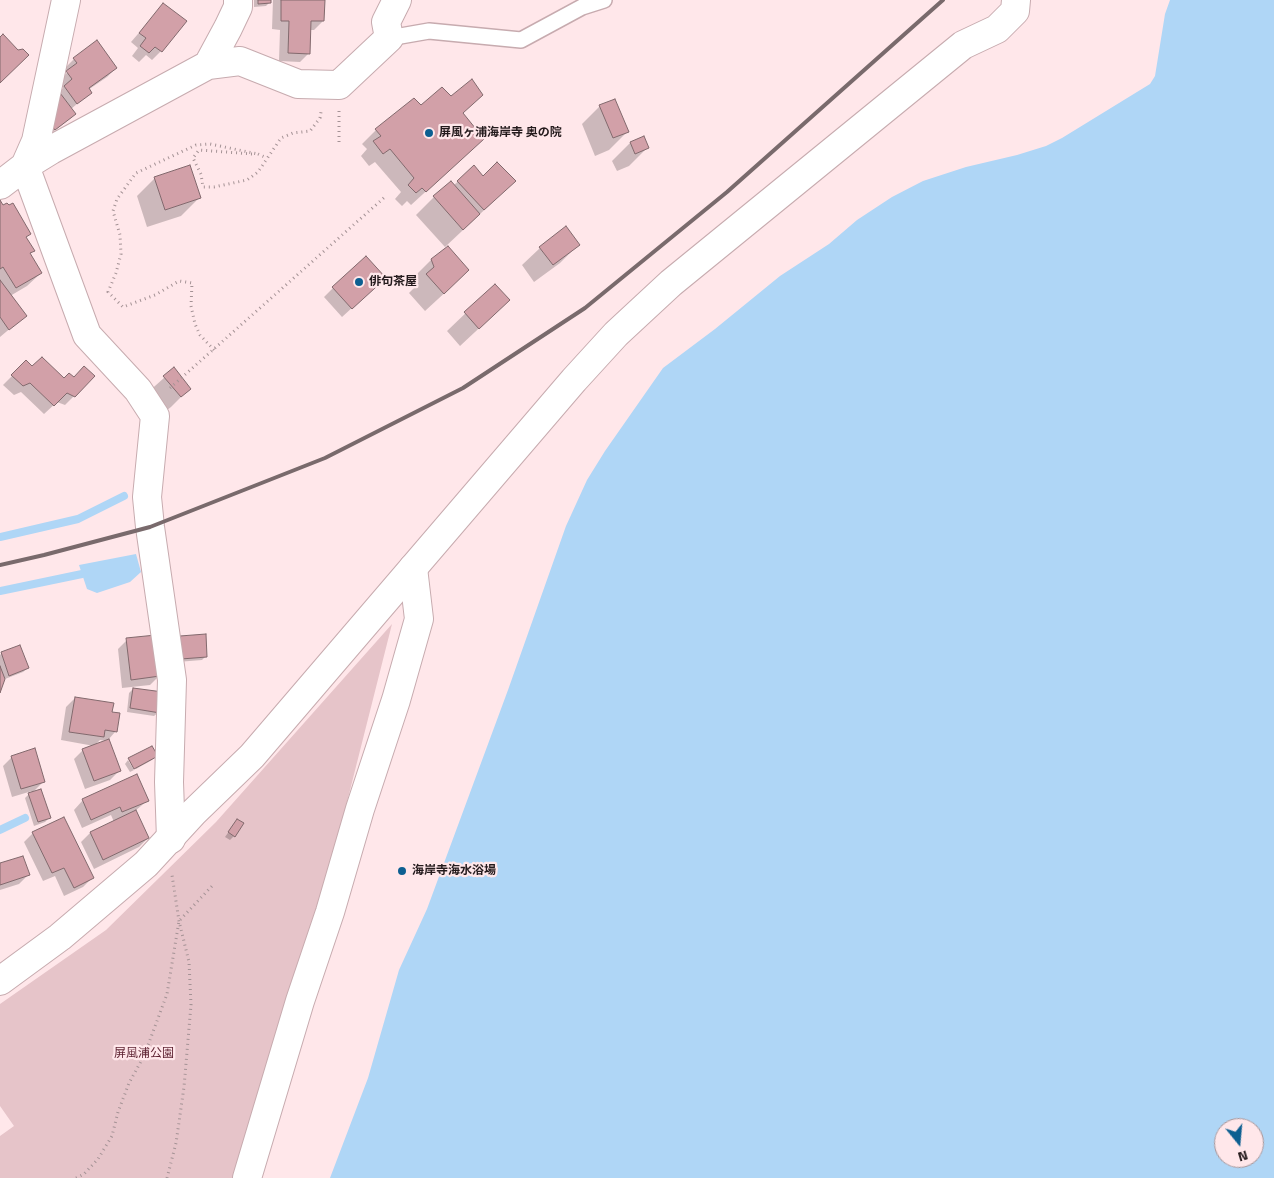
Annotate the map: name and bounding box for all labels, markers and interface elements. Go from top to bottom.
place label: 屏風ヶ浦海岸寺 奥の院 [439,126,562,140]
marker: 屏風ヶ浦海岸寺 奥の院 [423,127,435,139]
place label: 俳句茶屋 [369,275,417,289]
marker: 俳句茶屋 [353,276,365,288]
place label: 海岸寺海水浴場 [412,864,496,878]
marker: 海岸寺海水浴場 [396,865,408,877]
park label: 屏風浦公園 [114,1047,174,1061]
north arrow [1214,1118,1264,1168]
text: N [1236,1145,1251,1168]

